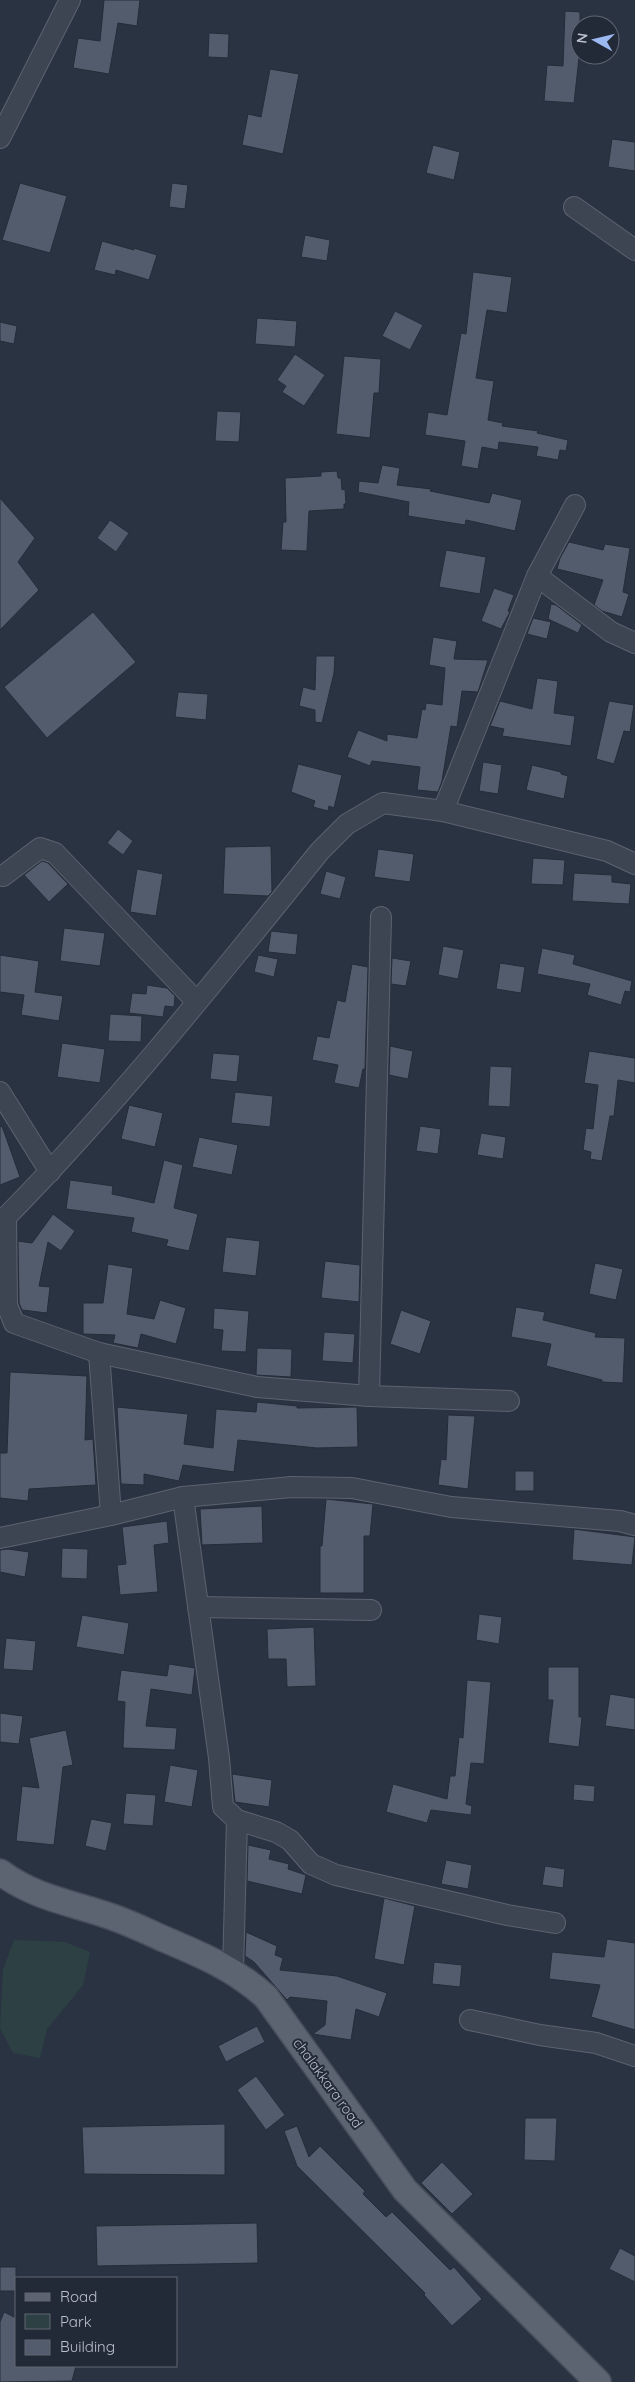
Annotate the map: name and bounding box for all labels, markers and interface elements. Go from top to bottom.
north arrow [570,15,620,65]
text: N [572,32,592,45]
street label: chalakkara road [289,2035,367,2131]
legend [15,2277,178,2367]
text: Road [60,2287,97,2306]
text: Park [60,2312,92,2331]
text: Building [60,2337,115,2356]

